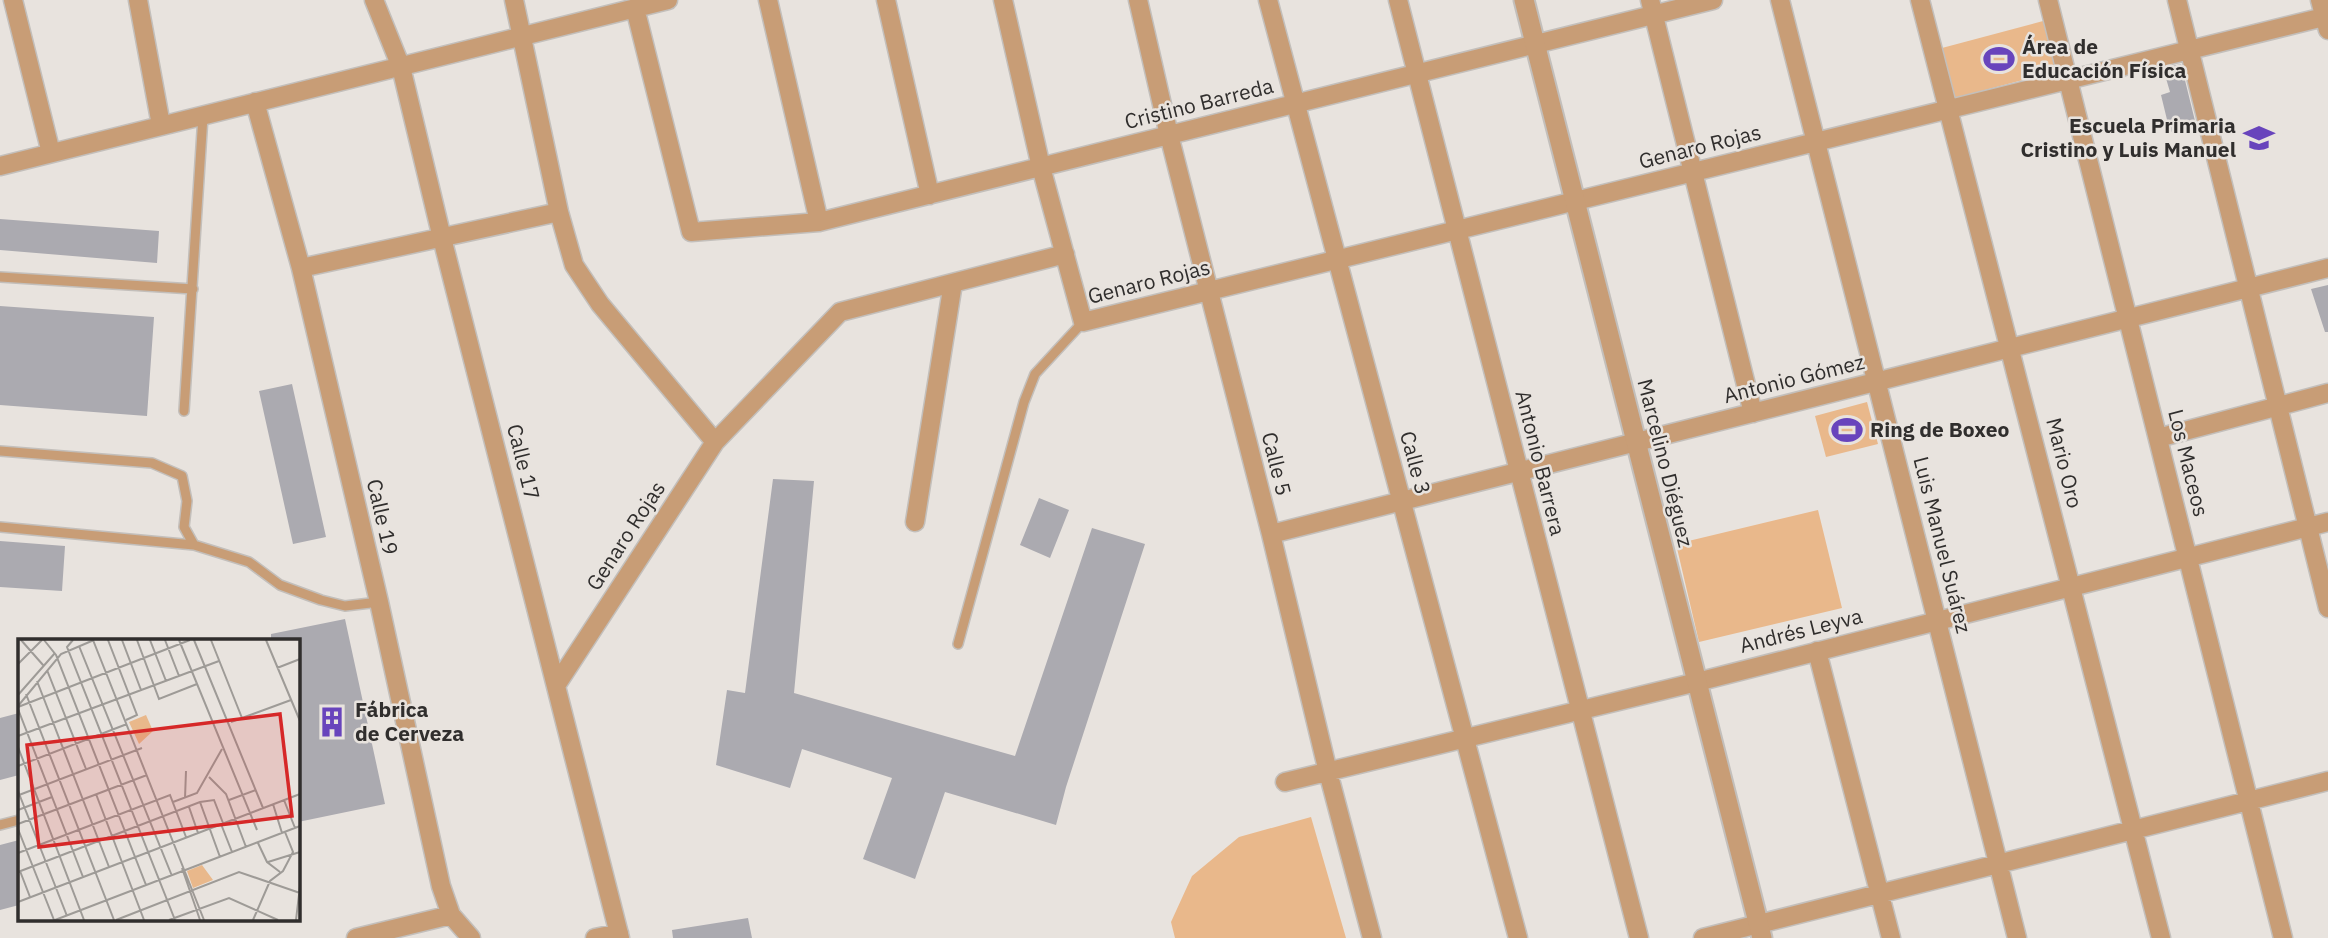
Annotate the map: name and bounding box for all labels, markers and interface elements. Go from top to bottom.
place label: Área de Educación Física [2022,32,2187,84]
sports icon: Área de Educación Física [1982,42,2016,76]
street label: Cristino Barreda [1121,71,1276,135]
place label: Escuela Primaria Cristino y Luis Manuel [2020,111,2236,163]
street label: Genaro Rojas [1636,117,1764,175]
school or university icon: Escuela Primaria Cristino y Luis Manuel [2242,121,2276,155]
street label: Genaro Rojas [1085,252,1213,310]
street label: Antonio Gómez [1720,347,1867,409]
street label: Marcelino Diéguez [1632,376,1700,550]
street label: Antonio Barrera [1509,387,1573,538]
street label: Los Maceos [2162,406,2216,519]
sports icon: Ring de Boxeo [1830,413,1864,447]
place label: Ring de Boxeo [1870,415,2009,443]
street label: Mario Oro [2040,415,2090,511]
street label: Calle 17 [501,421,547,503]
street label: Calle 3 [1394,428,1438,498]
street label: Calle 5 [1256,429,1298,499]
street label: Luis Manuel Suárez [1907,454,1979,636]
street label: Genaro Rojas [579,475,671,596]
street label: Calle 19 [361,476,405,558]
street label: Andrés Leyva [1737,601,1865,659]
inset map [18,639,299,920]
place label: Fábrica de Cerveza [355,695,464,747]
building icon: Fábrica de Cerveza [315,705,349,739]

